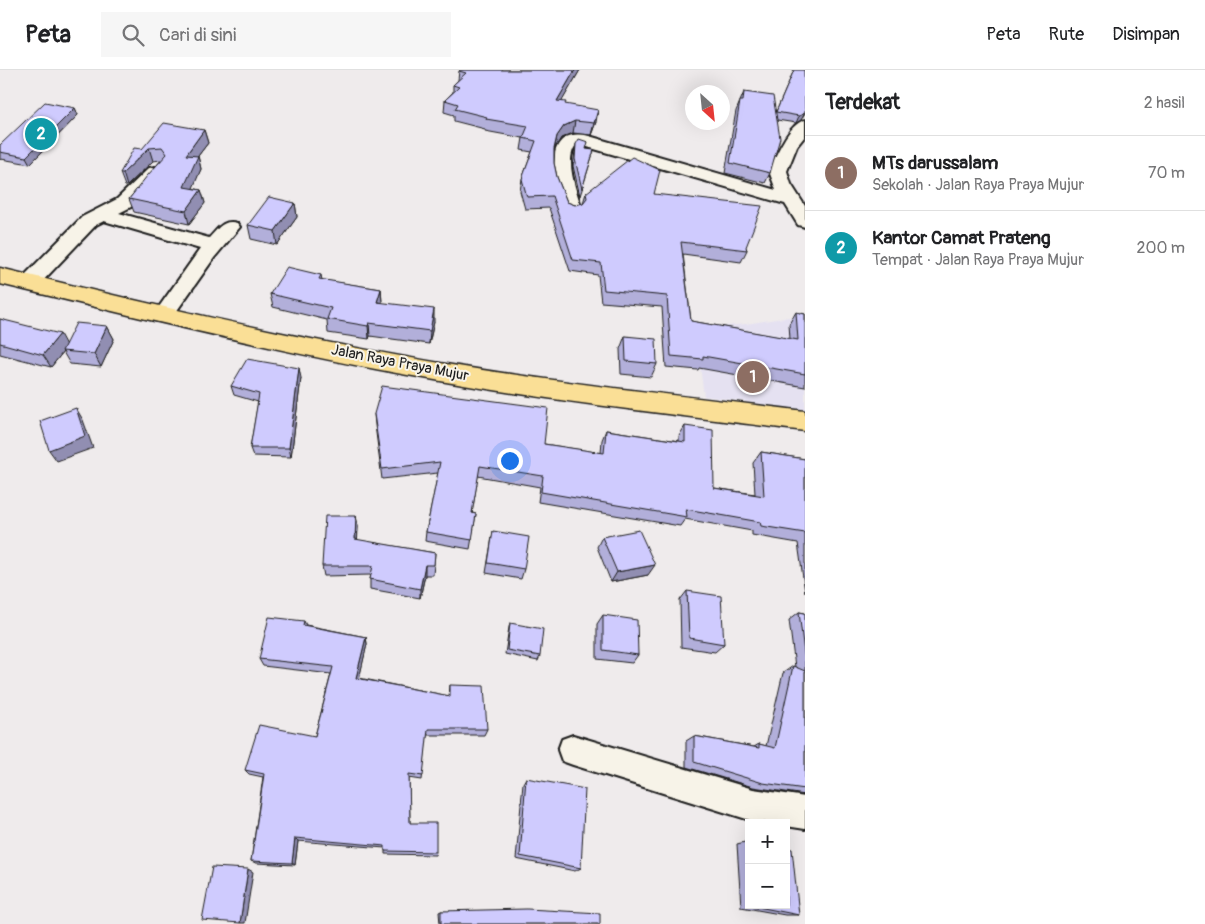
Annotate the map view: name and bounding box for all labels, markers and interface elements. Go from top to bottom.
search box [101,12,451,57]
text: Peta [25,20,71,49]
icon: search [119,21,147,49]
text: Cari di sini [159,23,236,47]
text: Peta [986,23,1021,46]
text: Rute [1049,23,1084,46]
text: Disimpan [1112,23,1180,46]
north arrow [685,85,730,130]
text: Terdekat [825,89,900,116]
text: 2 hasil [1144,93,1185,113]
pin: 2 [25,115,57,153]
text: MTs darussalam [872,151,998,175]
text: 1 [838,163,844,183]
text: 70 m [1148,163,1185,183]
text: Sekolah · Jalan Raya Praya Mujur [872,175,1084,195]
text: Kantor Camat Prateng [872,226,1051,250]
text: 2 [837,238,845,258]
text: 200 m [1137,238,1185,258]
text: Tempat · Jalan Raya Praya Mujur [872,250,1084,270]
street label: Jalan Raya Praya Mujur [330,340,471,386]
pin: 1 [737,358,769,396]
your location [497,448,523,474]
map controls [745,819,790,909]
button: + [745,819,790,864]
button: − [745,864,790,909]

